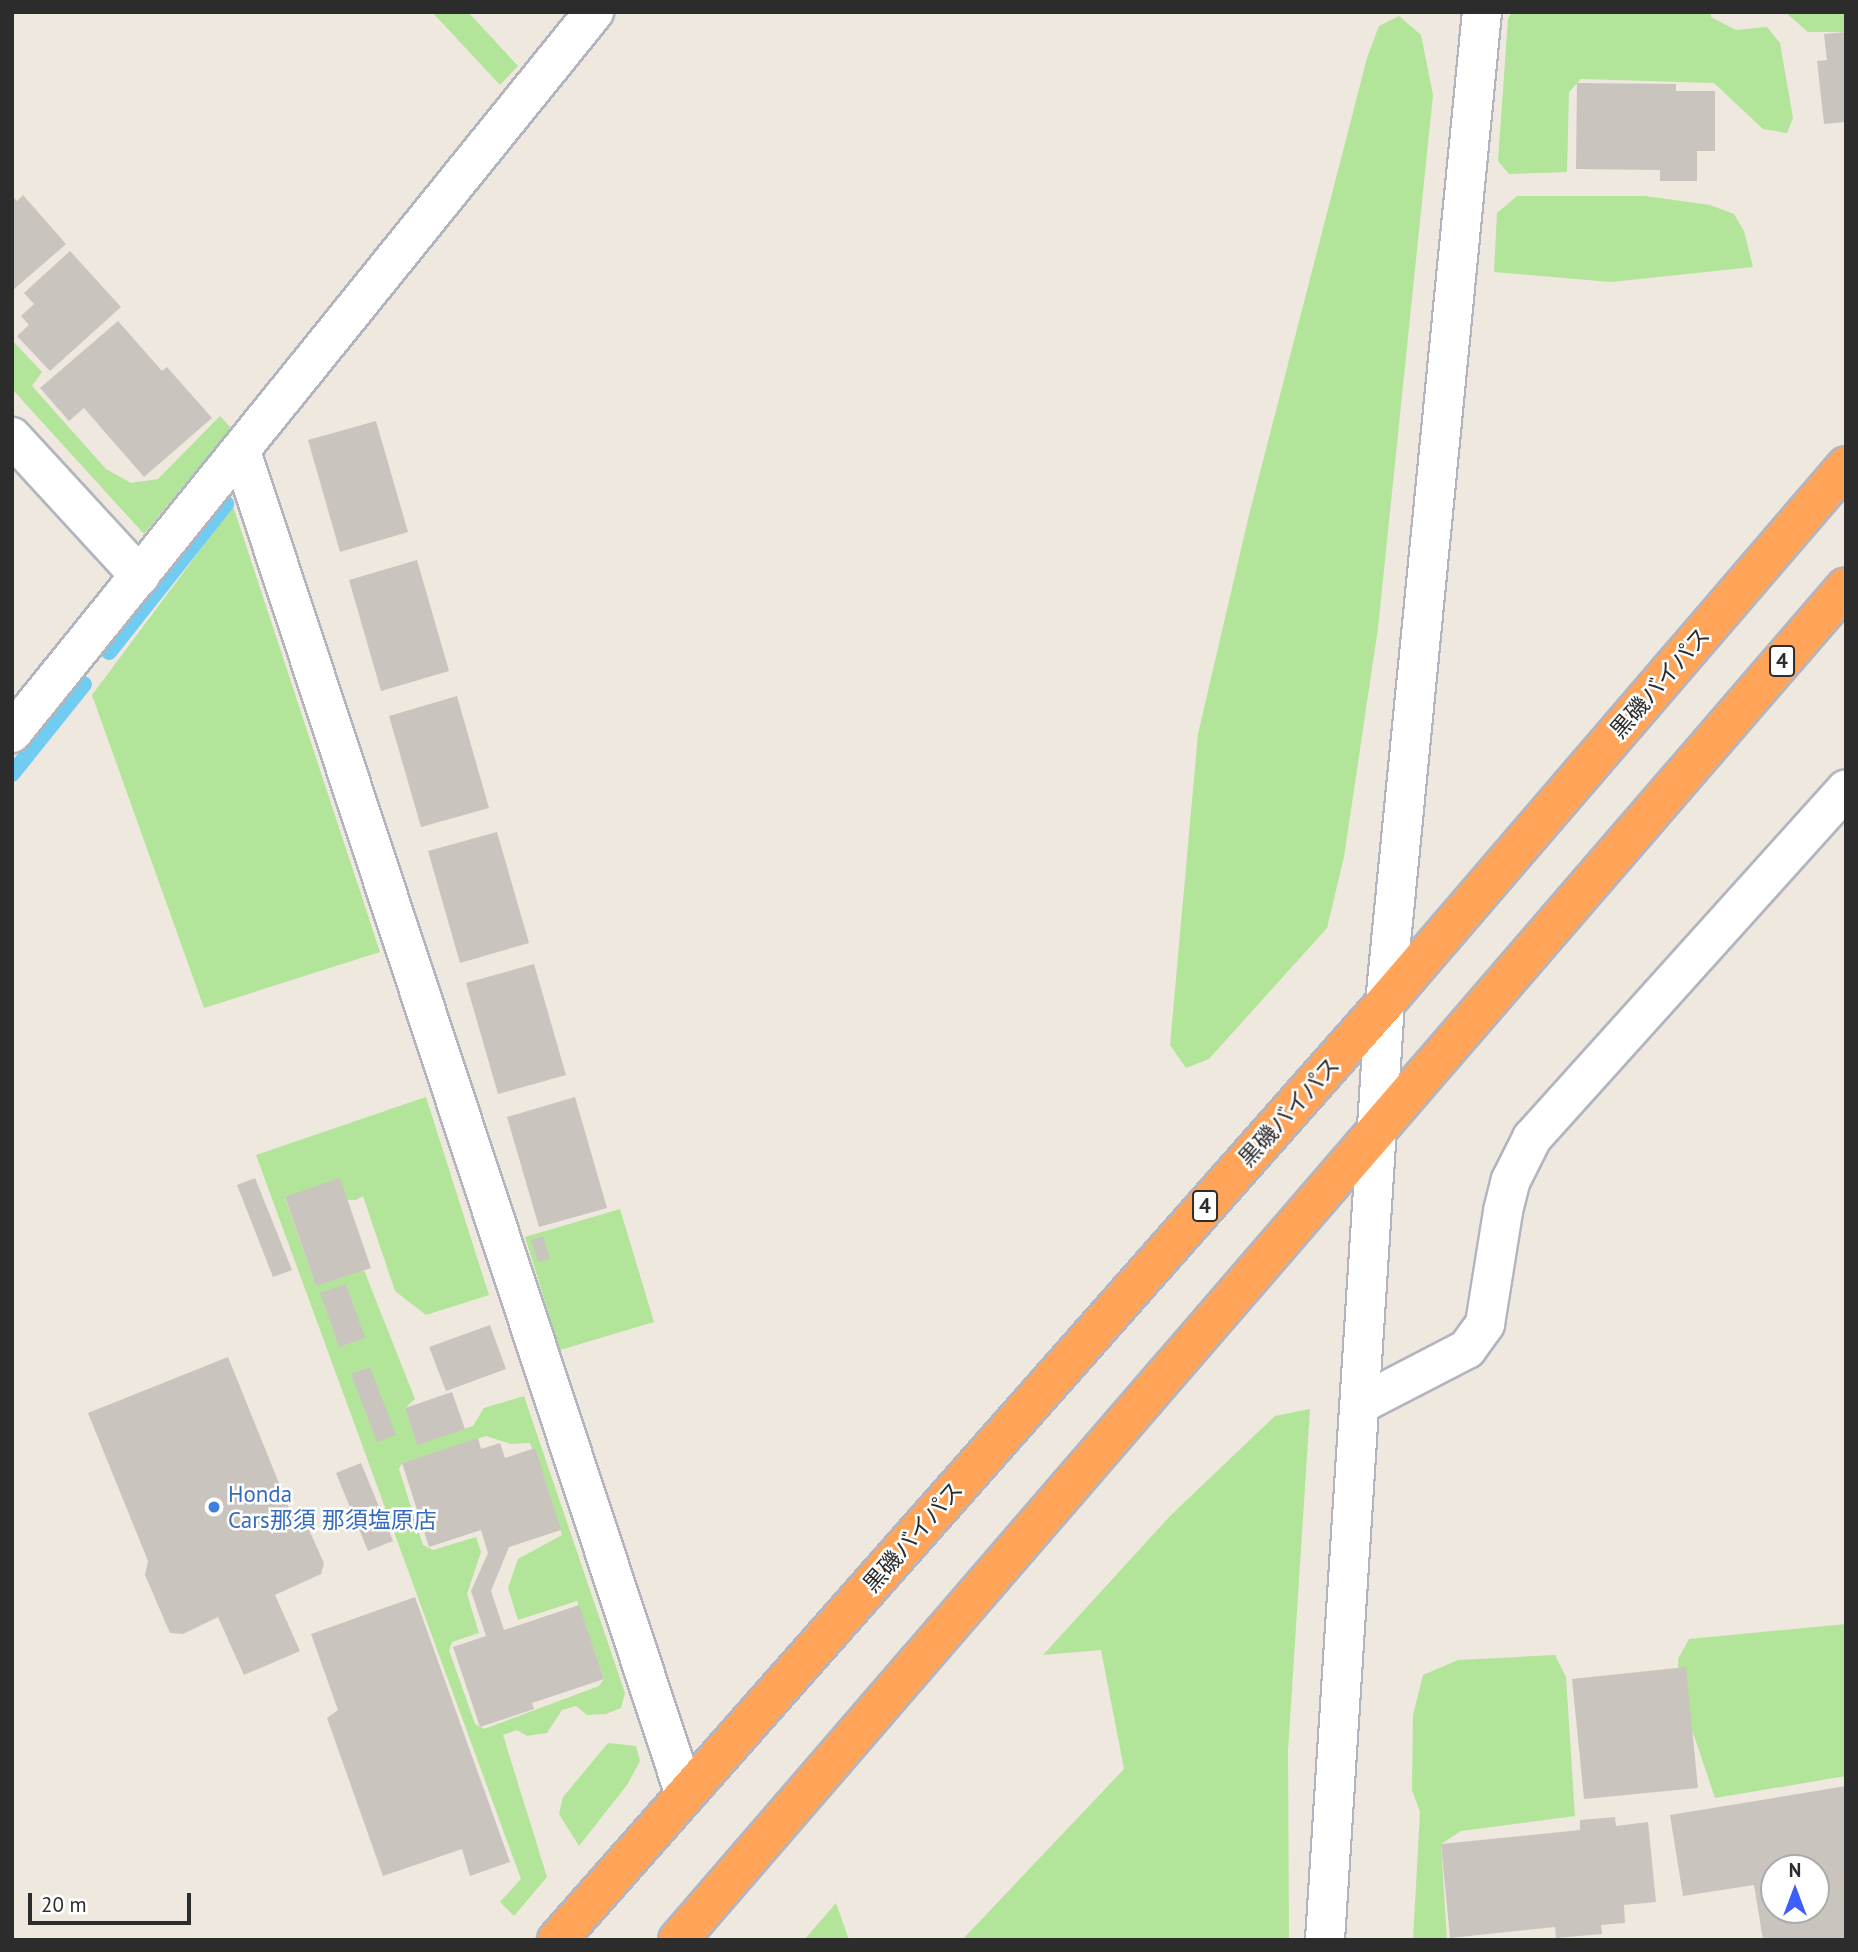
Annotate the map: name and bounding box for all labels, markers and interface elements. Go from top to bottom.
street label: 黒磯バイパス [1604,622,1716,744]
road number: 4 [1768,644,1796,678]
street label: 黒磯バイパス [1233,1051,1345,1173]
road number: 4 [1191,1188,1219,1224]
street label: 黒磯バイパス [857,1476,969,1598]
place label: Honda Cars那須 那須塩原店 [228,1480,437,1534]
marker: Honda Cars那須 那須塩原店 [206,1499,222,1515]
north arrow [1760,1854,1830,1924]
text: N [1789,1858,1801,1882]
scale bar [32,1878,194,1922]
text: 20 m [41,1891,87,1918]

